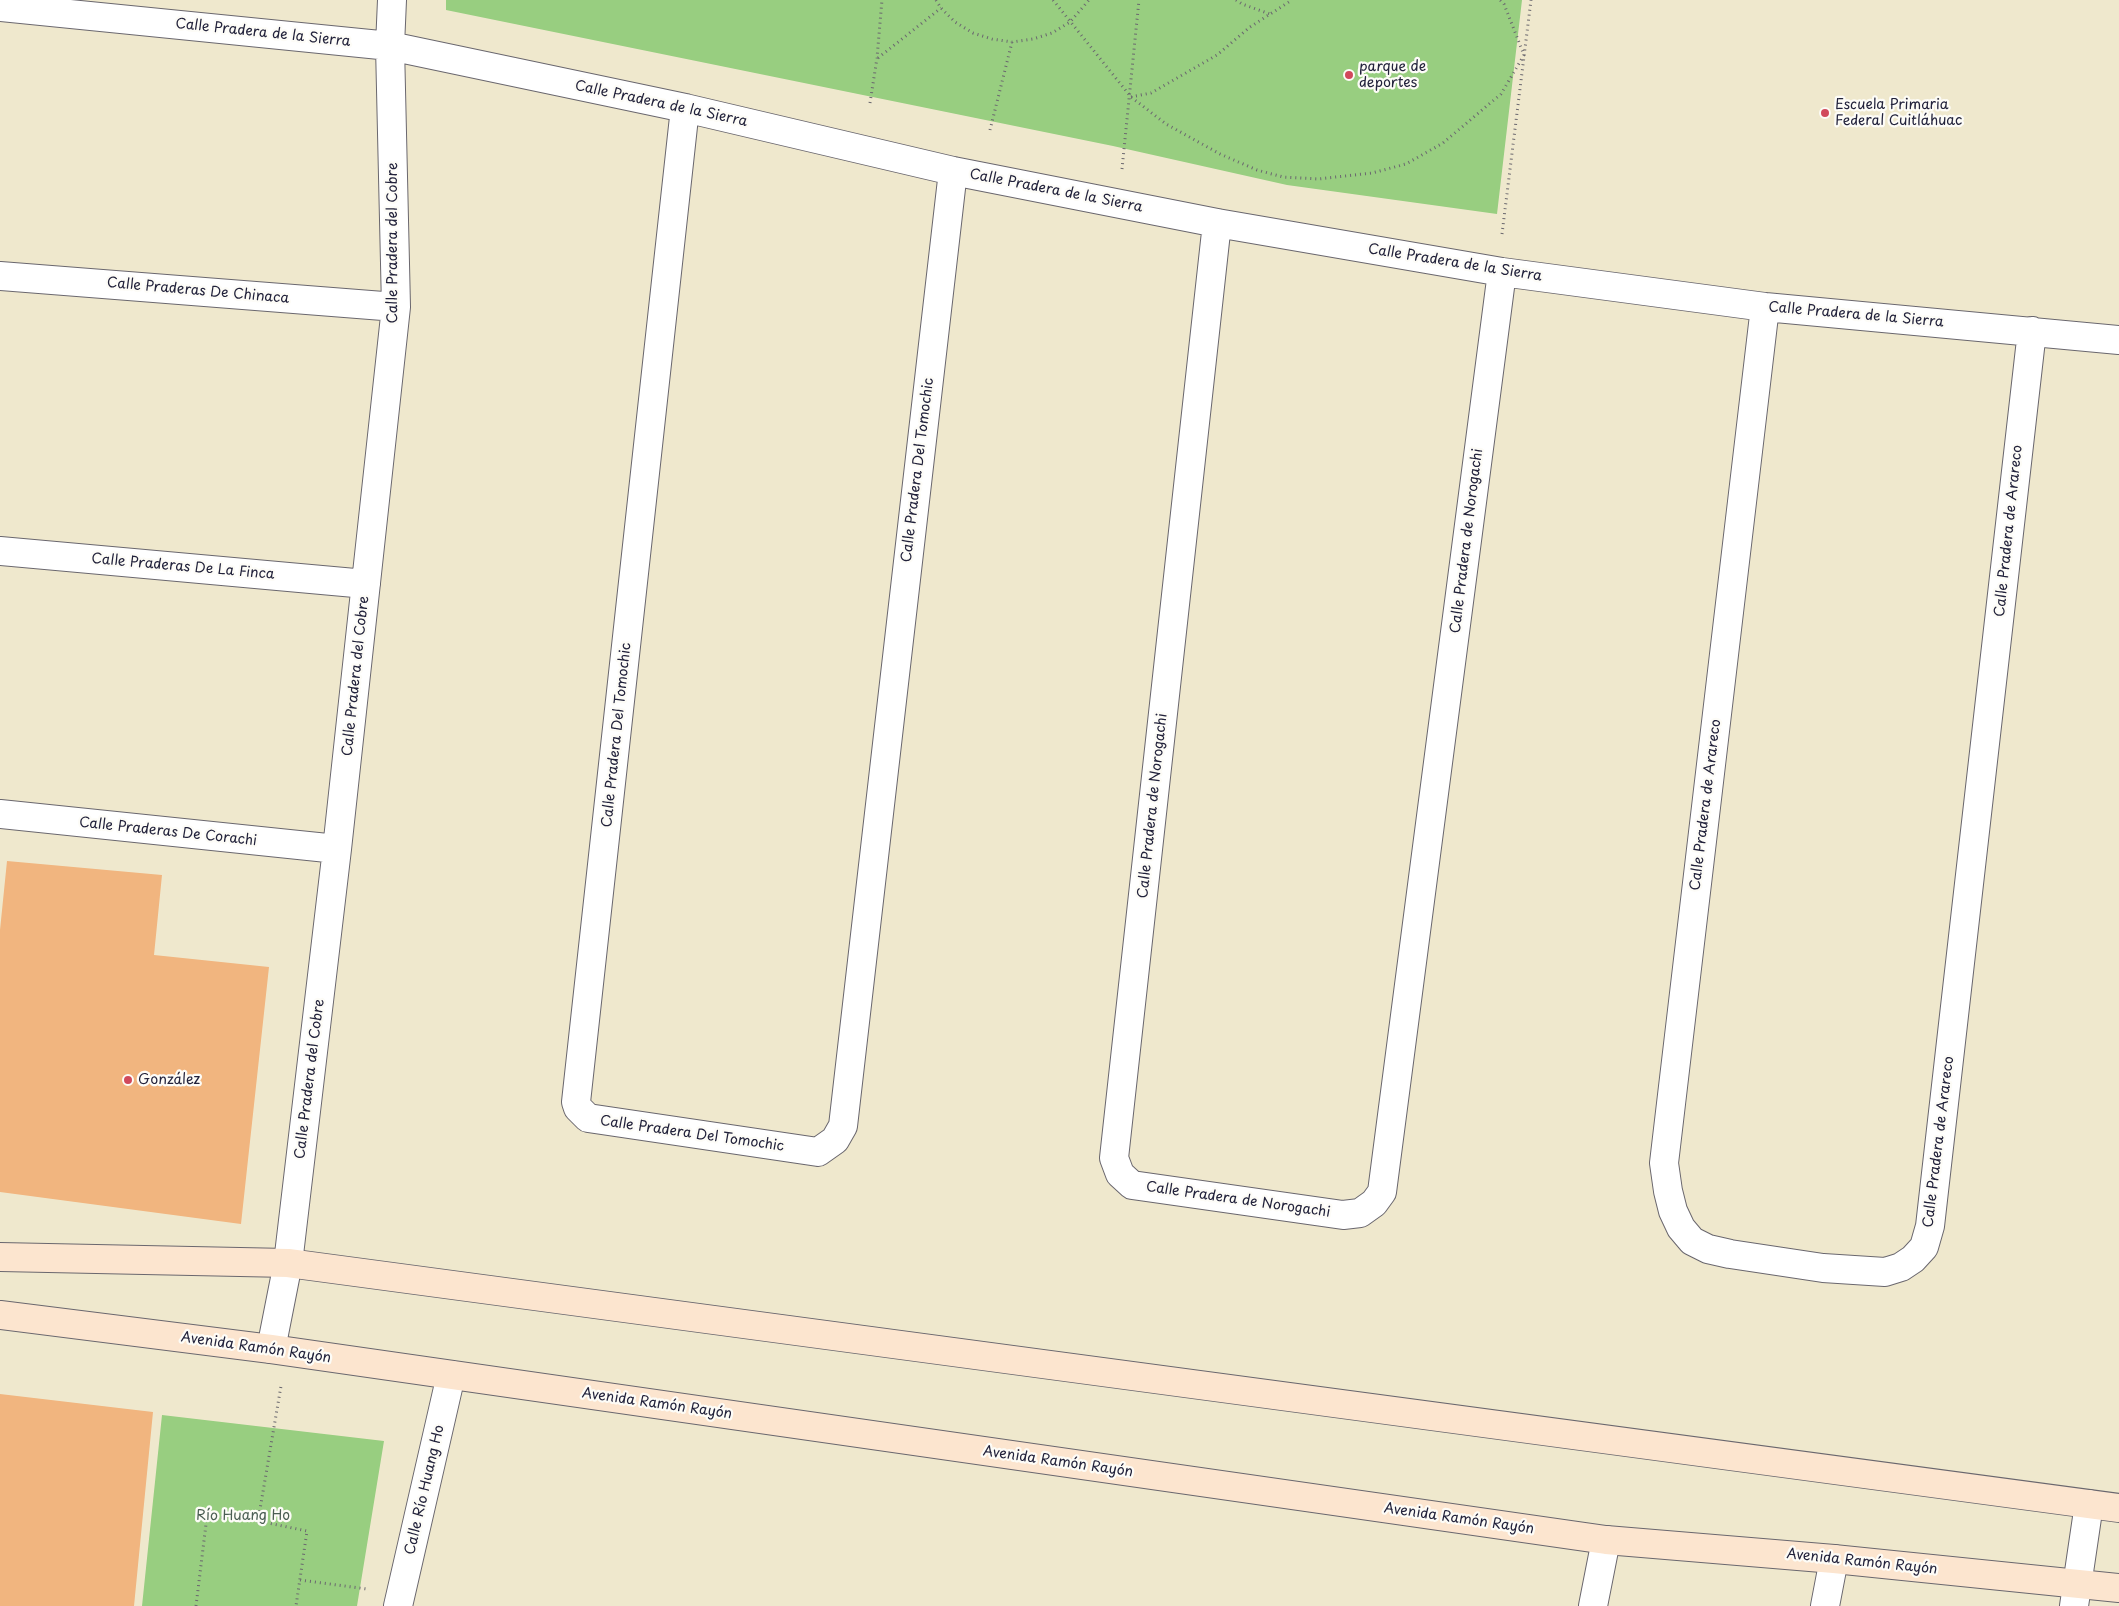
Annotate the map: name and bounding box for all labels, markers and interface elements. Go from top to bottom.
street label: Calle Pradera de la Sierra [175,15,351,51]
place label: parque de deportes [1359,59,1426,92]
marker: parque de deportes [1343,69,1355,81]
street label: Calle Pradera de la Sierra [573,77,749,131]
place label: Escuela Primaria Federal Cuitláhuac [1835,97,1962,130]
marker: Escuela Primaria Federal Cuitláhuac [1819,107,1831,119]
street label: Calle Pradera del Cobre [385,162,401,324]
street label: Calle Pradera de la Sierra [968,166,1144,216]
street label: Calle Pradera de la Sierra [1367,241,1543,285]
street label: Calle Praderas De Chinaca [106,275,290,307]
street label: Calle Pradera de la Sierra [1768,299,1944,331]
street label: Calle Pradera Del Tomochic [898,377,938,563]
street label: Calle Pradera de Arareco [1992,444,2026,618]
street label: Calle Pradera de Norogachi [1447,448,1487,634]
street label: Calle Praderas De La Finca [91,551,275,583]
street label: Calle Pradera del Cobre [339,595,373,757]
street label: Calle Pradera Del Tomochic [599,642,635,828]
street label: Calle Pradera de Norogachi [1135,713,1171,899]
street label: Calle Pradera de Arareco [1687,718,1725,892]
street label: Calle Praderas De Corachi [78,814,258,850]
street label: Calle Pradera del Cobre [292,998,328,1160]
street label: Calle Pradera de Arareco [1920,1055,1958,1229]
place label: González [138,1072,200,1088]
marker: González [122,1074,134,1086]
street label: Calle Pradera Del Tomochic [599,1113,785,1155]
street label: Calle Pradera de Norogachi [1145,1179,1331,1221]
street label: Avenida Ramón Rayón [180,1329,332,1367]
street label: Avenida Ramón Rayón [581,1385,733,1423]
street label: Calle Río Huang Ho [402,1424,448,1556]
street label: Avenida Ramón Rayón [982,1443,1134,1481]
street label: Avenida Ramón Rayón [1383,1500,1535,1538]
park label: Río Huang Ho [196,1508,290,1524]
street label: Avenida Ramón Rayón [1786,1546,1938,1578]

